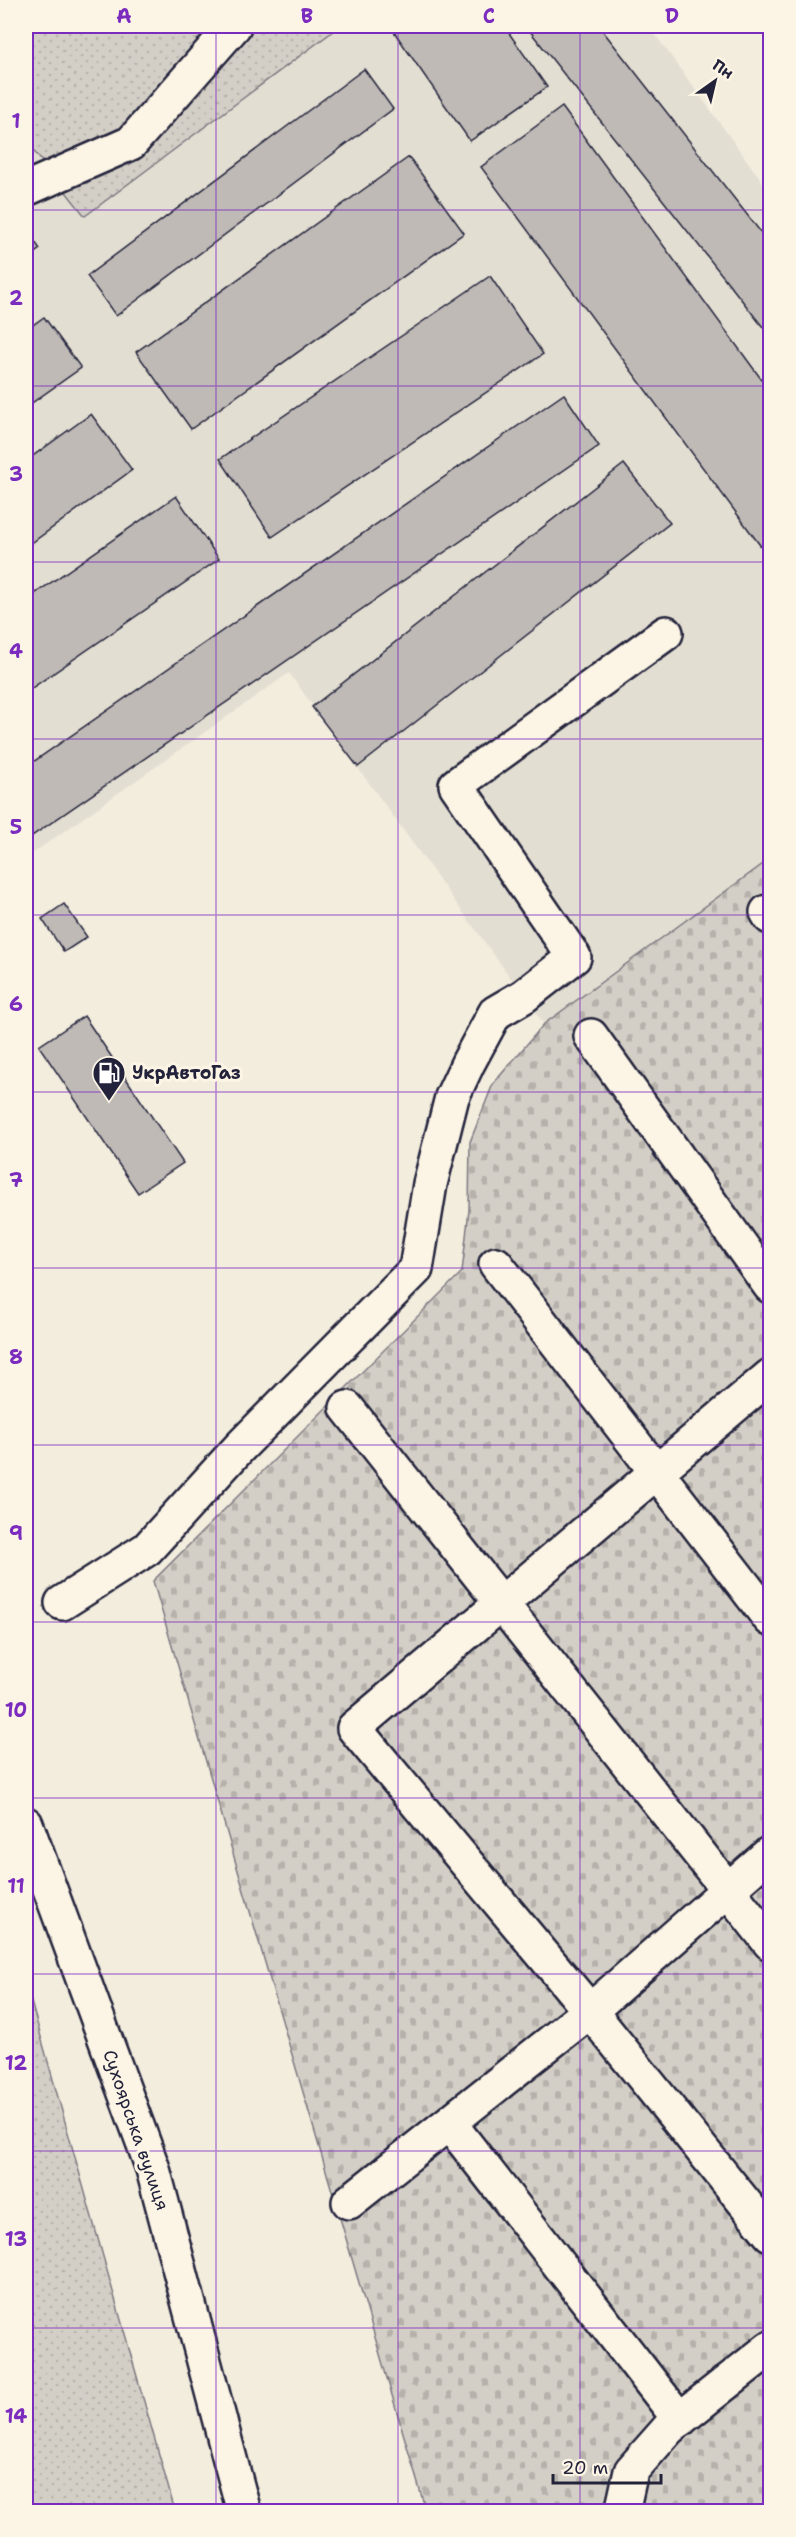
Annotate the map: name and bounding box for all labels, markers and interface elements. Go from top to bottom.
text: A [116,3,132,29]
text: B [301,3,313,29]
text: C [483,3,495,29]
text: D [665,3,679,29]
north arrow [685,51,745,111]
text: Пн [708,54,738,84]
text: 1 [11,108,21,134]
text: 2 [9,285,23,311]
text: 3 [9,461,23,487]
text: 4 [9,638,23,664]
text: 5 [10,814,22,840]
text: 6 [9,991,23,1017]
fuel station icon: УкрАвтоГаз [91,1055,127,1102]
place label: УкрАвтоГаз [132,1061,241,1085]
text: 7 [9,1167,23,1193]
text: 8 [9,1344,23,1370]
text: 9 [9,1520,23,1546]
text: 10 [5,1697,27,1723]
text: 11 [7,1873,25,1899]
street label: Сухоярська вулиця [97,2047,175,2213]
text: 12 [5,2050,27,2076]
text: 13 [5,2226,27,2252]
text: 14 [5,2403,27,2429]
scale bar [553,2447,661,2485]
text: 20 m [562,2456,608,2480]

